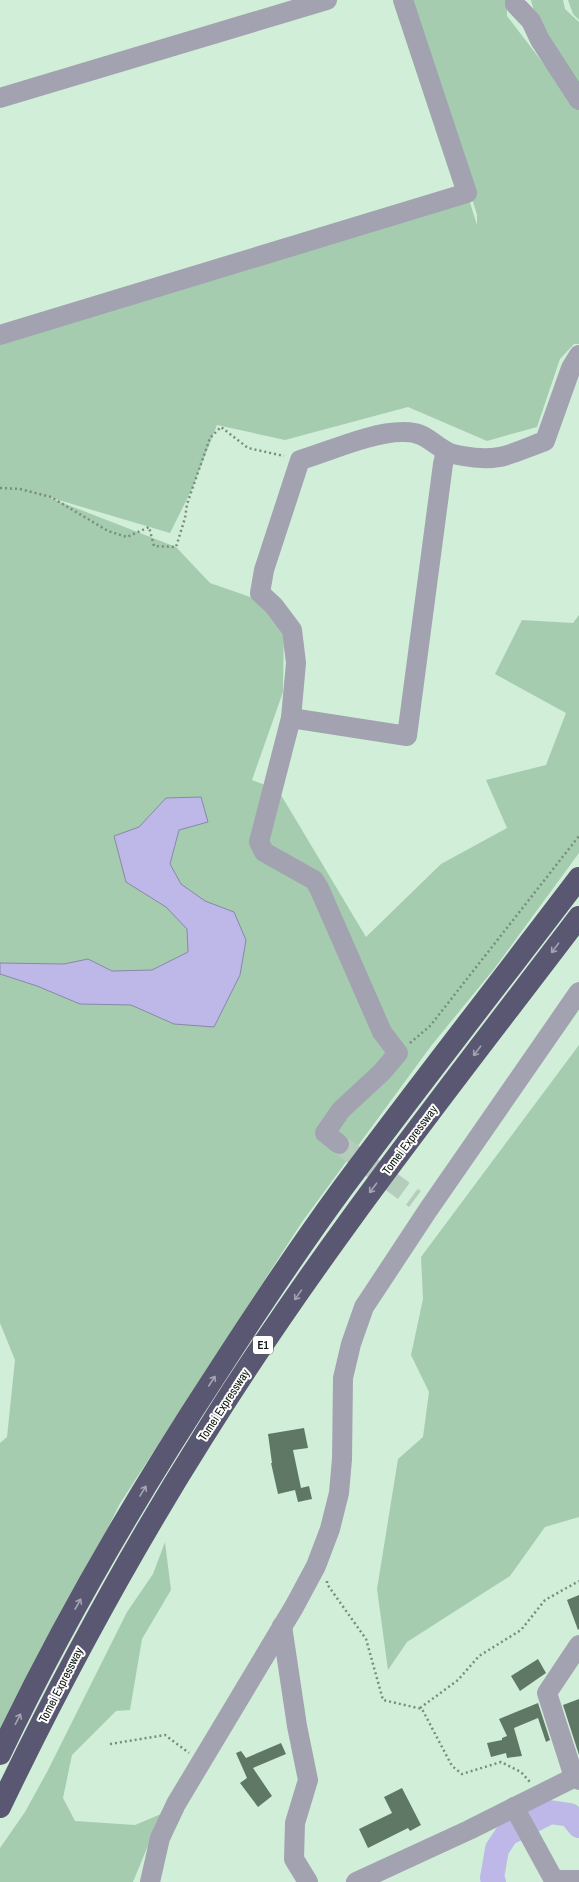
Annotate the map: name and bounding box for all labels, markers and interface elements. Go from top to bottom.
one-way arrow [551,942,560,953]
one-way arrow [473,1046,481,1057]
street label: Tomei Expressway [379,1102,441,1178]
one-way arrow [369,1183,377,1194]
one-way arrow [294,1289,302,1300]
road number: E1 [253,1336,273,1354]
street label: Tomei Expressway [195,1366,253,1444]
one-way arrow [208,1375,216,1387]
one-way arrow [139,1485,147,1497]
one-way arrow [74,1598,82,1610]
street label: Tomei Expressway [35,1645,87,1725]
one-way arrow [14,1713,22,1725]

